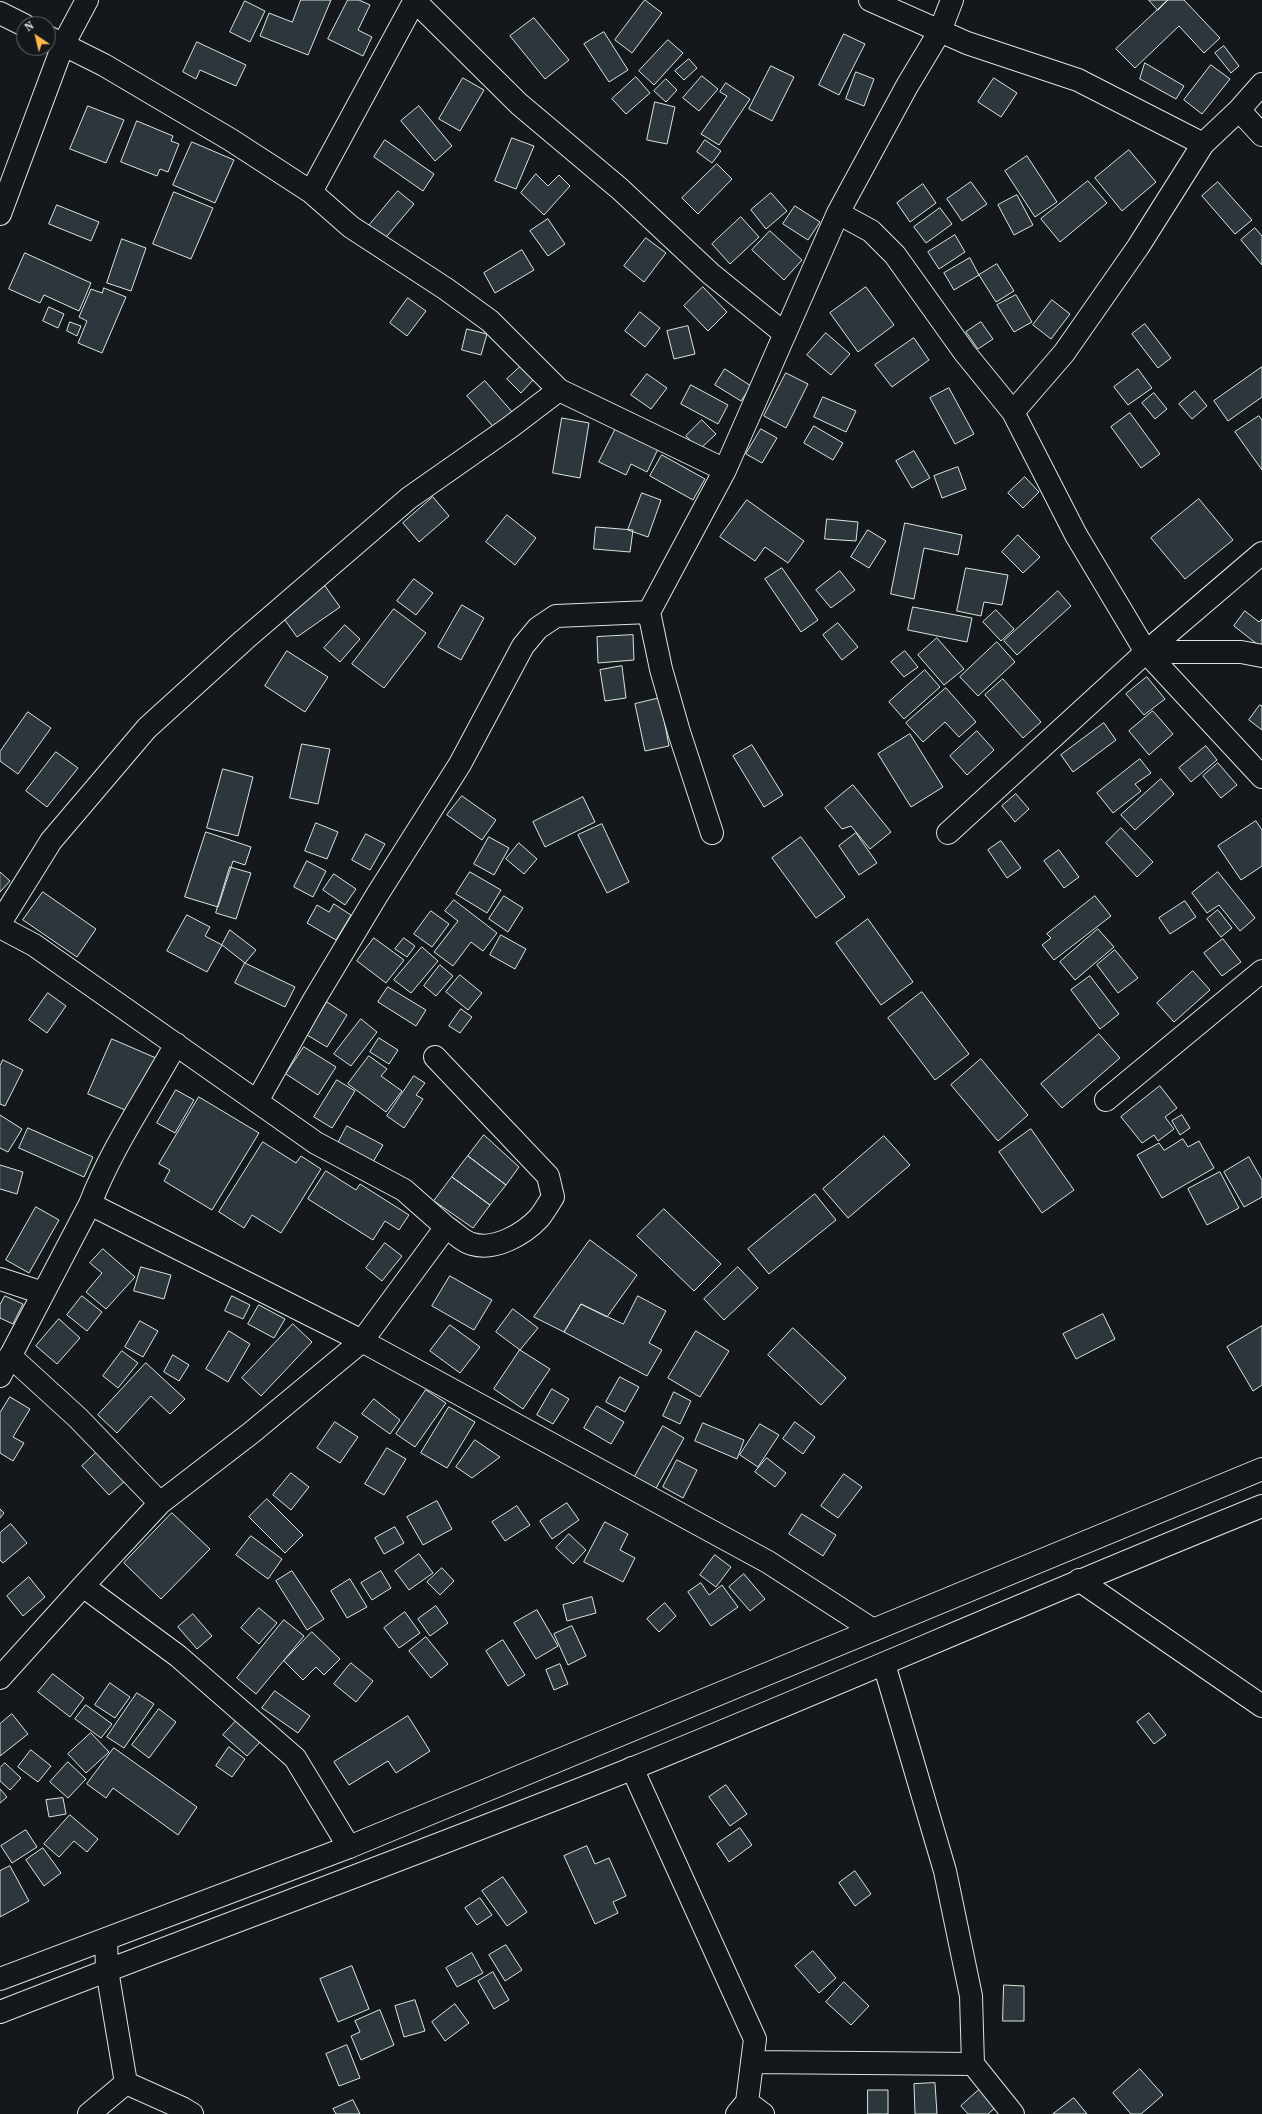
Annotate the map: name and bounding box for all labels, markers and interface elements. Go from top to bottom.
north arrow [16,16,56,56]
text: N [22,18,37,35]

